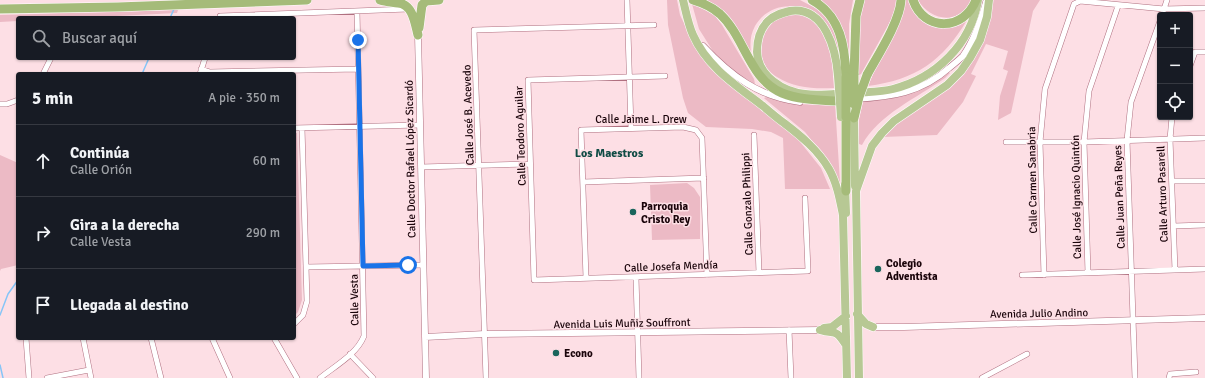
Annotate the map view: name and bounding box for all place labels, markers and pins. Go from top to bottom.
place label: Parroquia Cristo Rey [641,200,691,226]
marker: Parroquia Cristo Rey [628,207,638,217]
place label: Colegio Adventista [886,257,938,283]
marker: Colegio Adventista [873,264,883,274]
place label: Econo [564,347,593,360]
marker: Econo [551,348,561,358]

